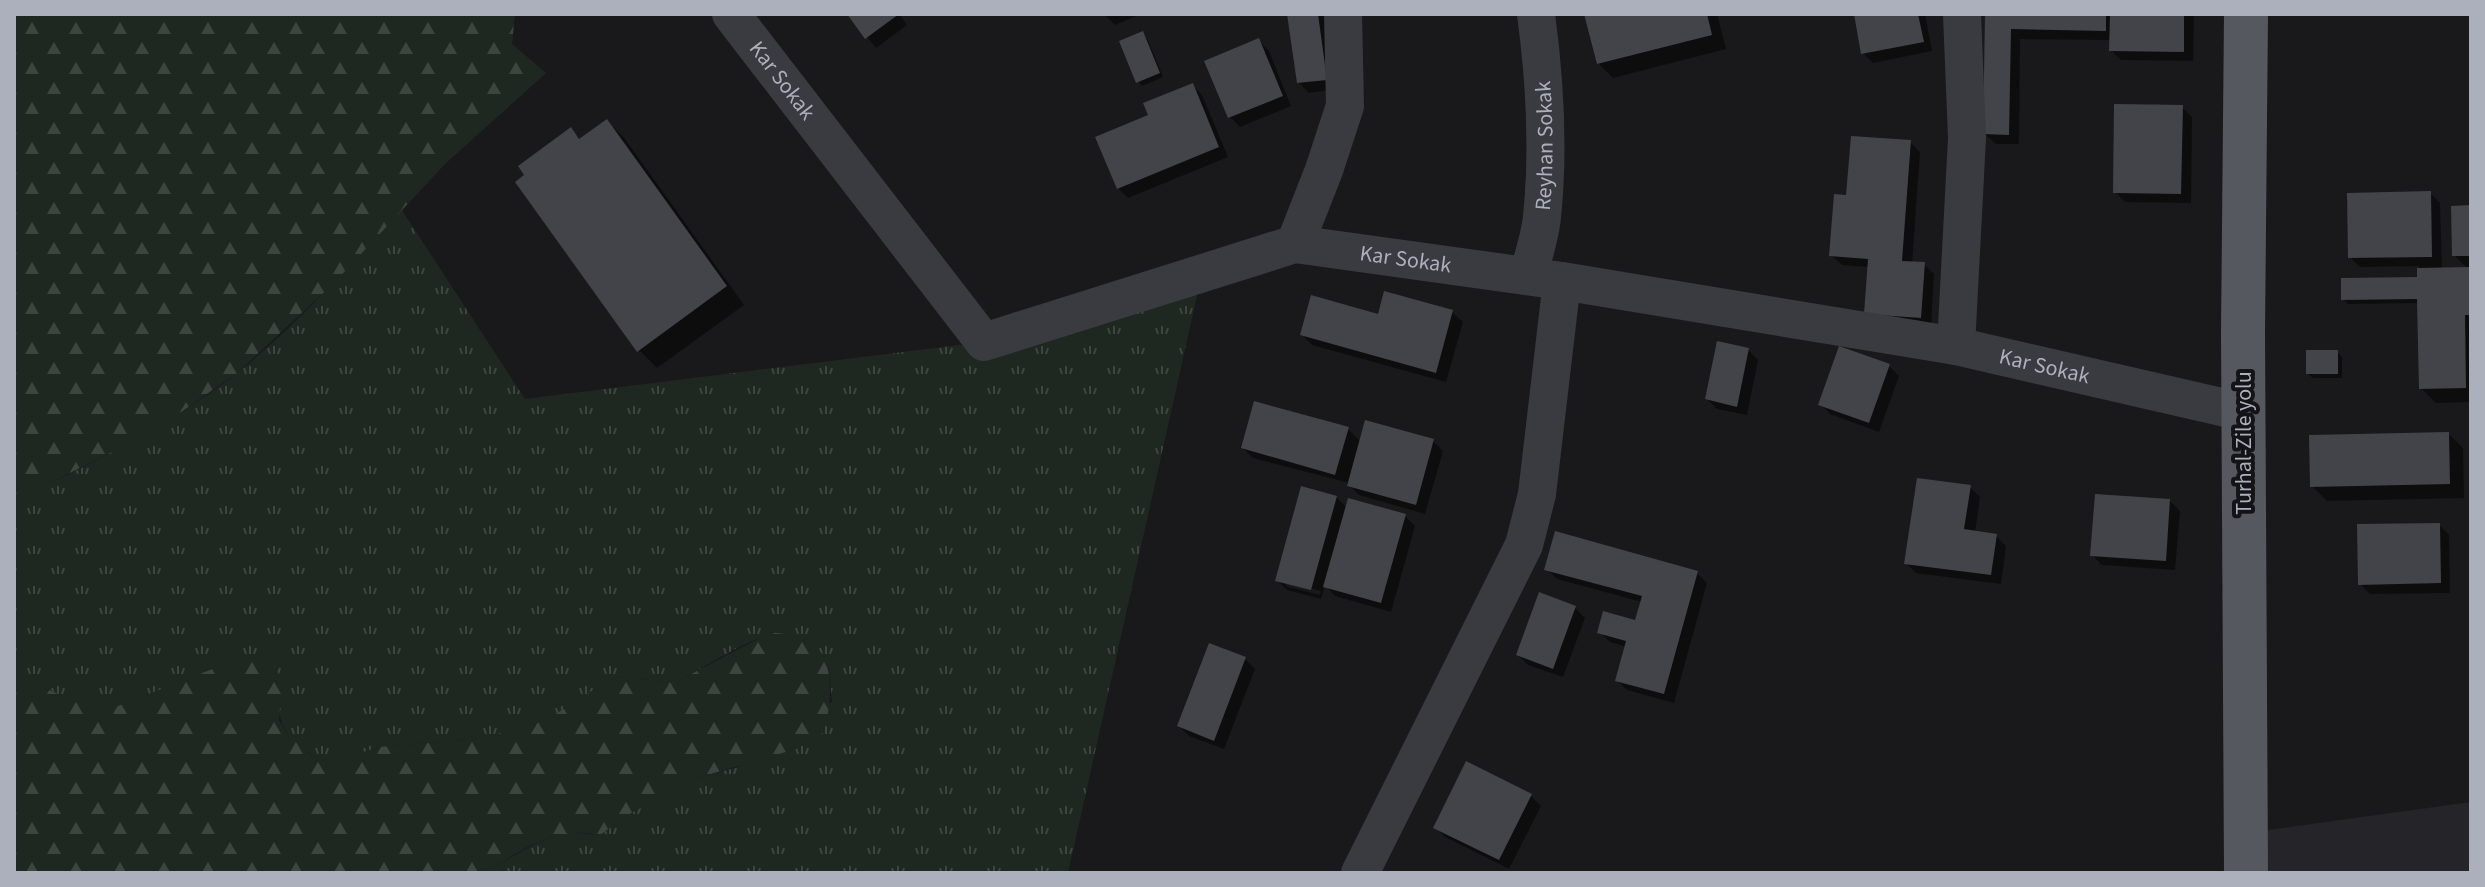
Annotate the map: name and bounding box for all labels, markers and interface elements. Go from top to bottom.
street label: Kar Sokak [741,34,823,127]
street label: Reyhan Sokak [1527,80,1562,212]
street label: Kar Sokak [1358,237,1454,282]
street label: Kar Sokak [1996,340,2093,392]
street label: Turhal-Zile yolu [2228,371,2260,515]

